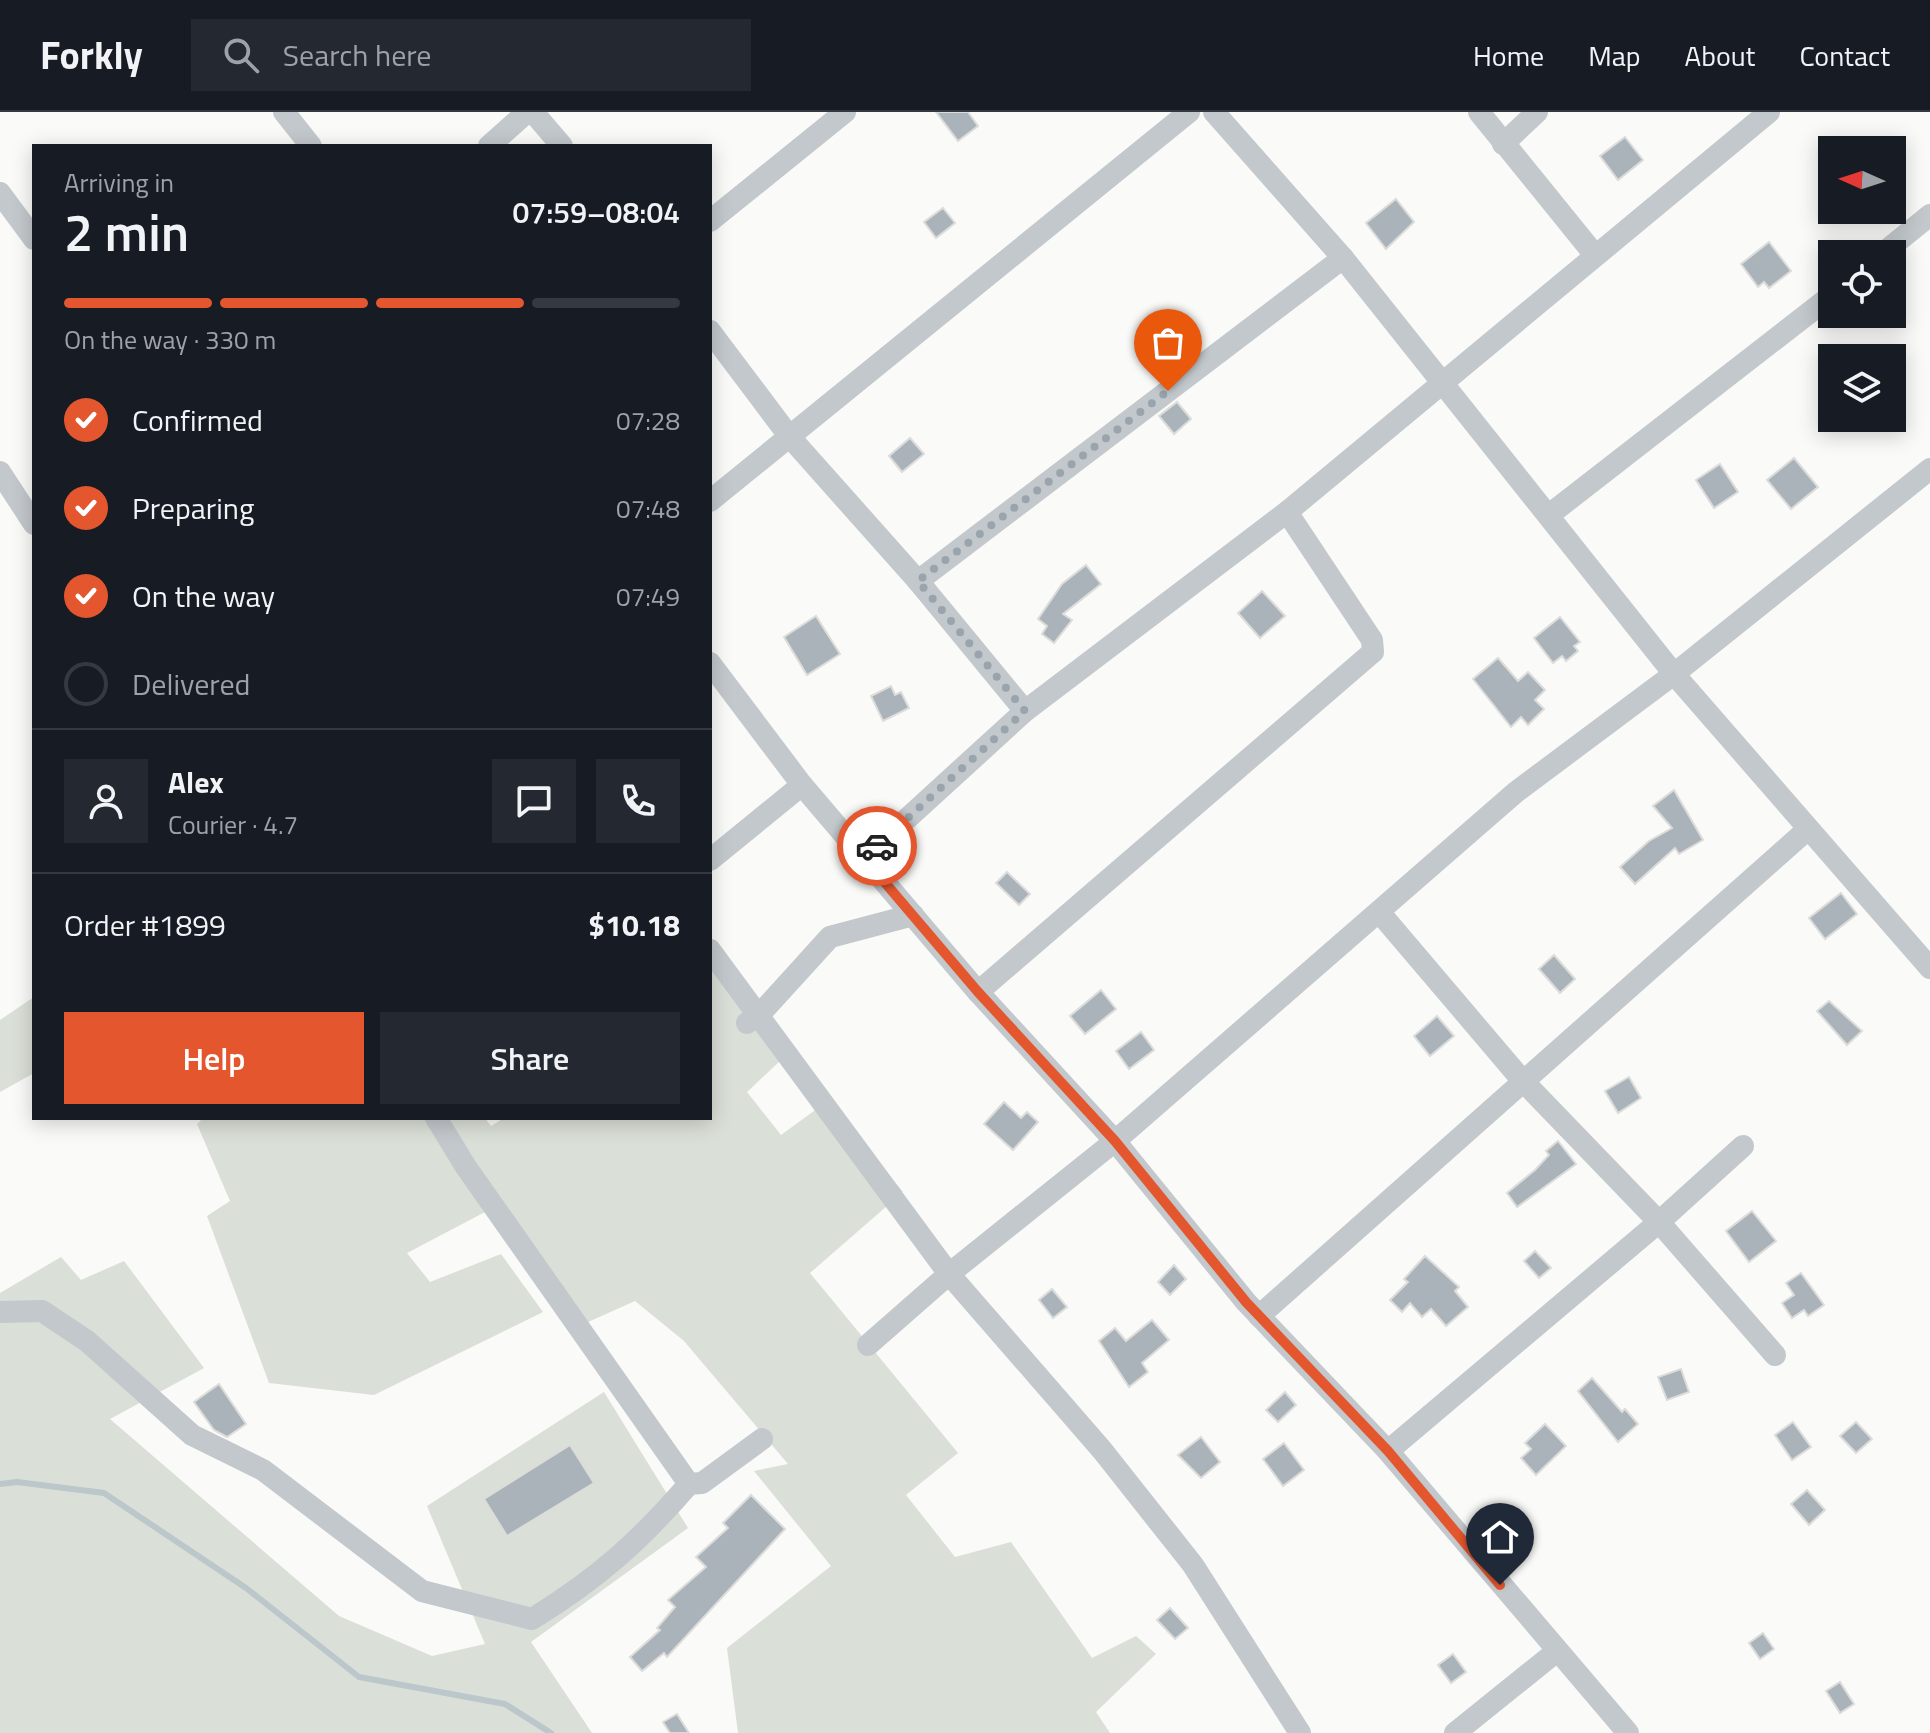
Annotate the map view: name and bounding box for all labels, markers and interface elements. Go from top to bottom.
search box [191,19,751,91]
text: Forkly [40,26,143,84]
text: Search here [283,32,432,78]
icon: search [219,33,263,77]
text: Home [1473,34,1544,77]
text: Map [1588,34,1641,77]
text: About [1685,34,1755,77]
text: Contact [1799,34,1890,77]
north arrow [1818,136,1906,224]
map controls [1818,136,1906,432]
text: Arriving in [64,163,174,202]
text: 07:59–08:04 [513,189,680,235]
text: 2 min [64,192,189,271]
button: locate [1818,240,1906,328]
pin [1134,309,1202,391]
text: On the way · 330 m [64,320,276,359]
icon: bag [1146,321,1190,365]
button: layers [1818,344,1906,432]
text: Confirmed [132,397,263,443]
icon: check [64,398,108,442]
text: 07:28 [616,401,680,440]
text: Preparing [132,485,254,531]
icon: check [64,486,108,530]
text: 07:48 [616,489,680,528]
text: On the way [132,573,275,619]
icon: check [64,574,108,618]
text: 07:49 [616,577,680,616]
text: Delivered [132,661,250,707]
button: person [64,759,148,843]
text: Alex [168,759,224,805]
button: chat [492,759,576,843]
button: phone [596,759,680,843]
text: Courier · 4.7 [168,805,298,844]
courier [837,806,917,886]
icon: car [855,824,899,868]
text: Order #1899 [64,902,226,948]
text: $10.18 [588,902,680,948]
button: Help [64,1012,364,1104]
button: Share [380,1012,680,1104]
pin [1466,1503,1534,1585]
icon: home [1478,1515,1522,1559]

